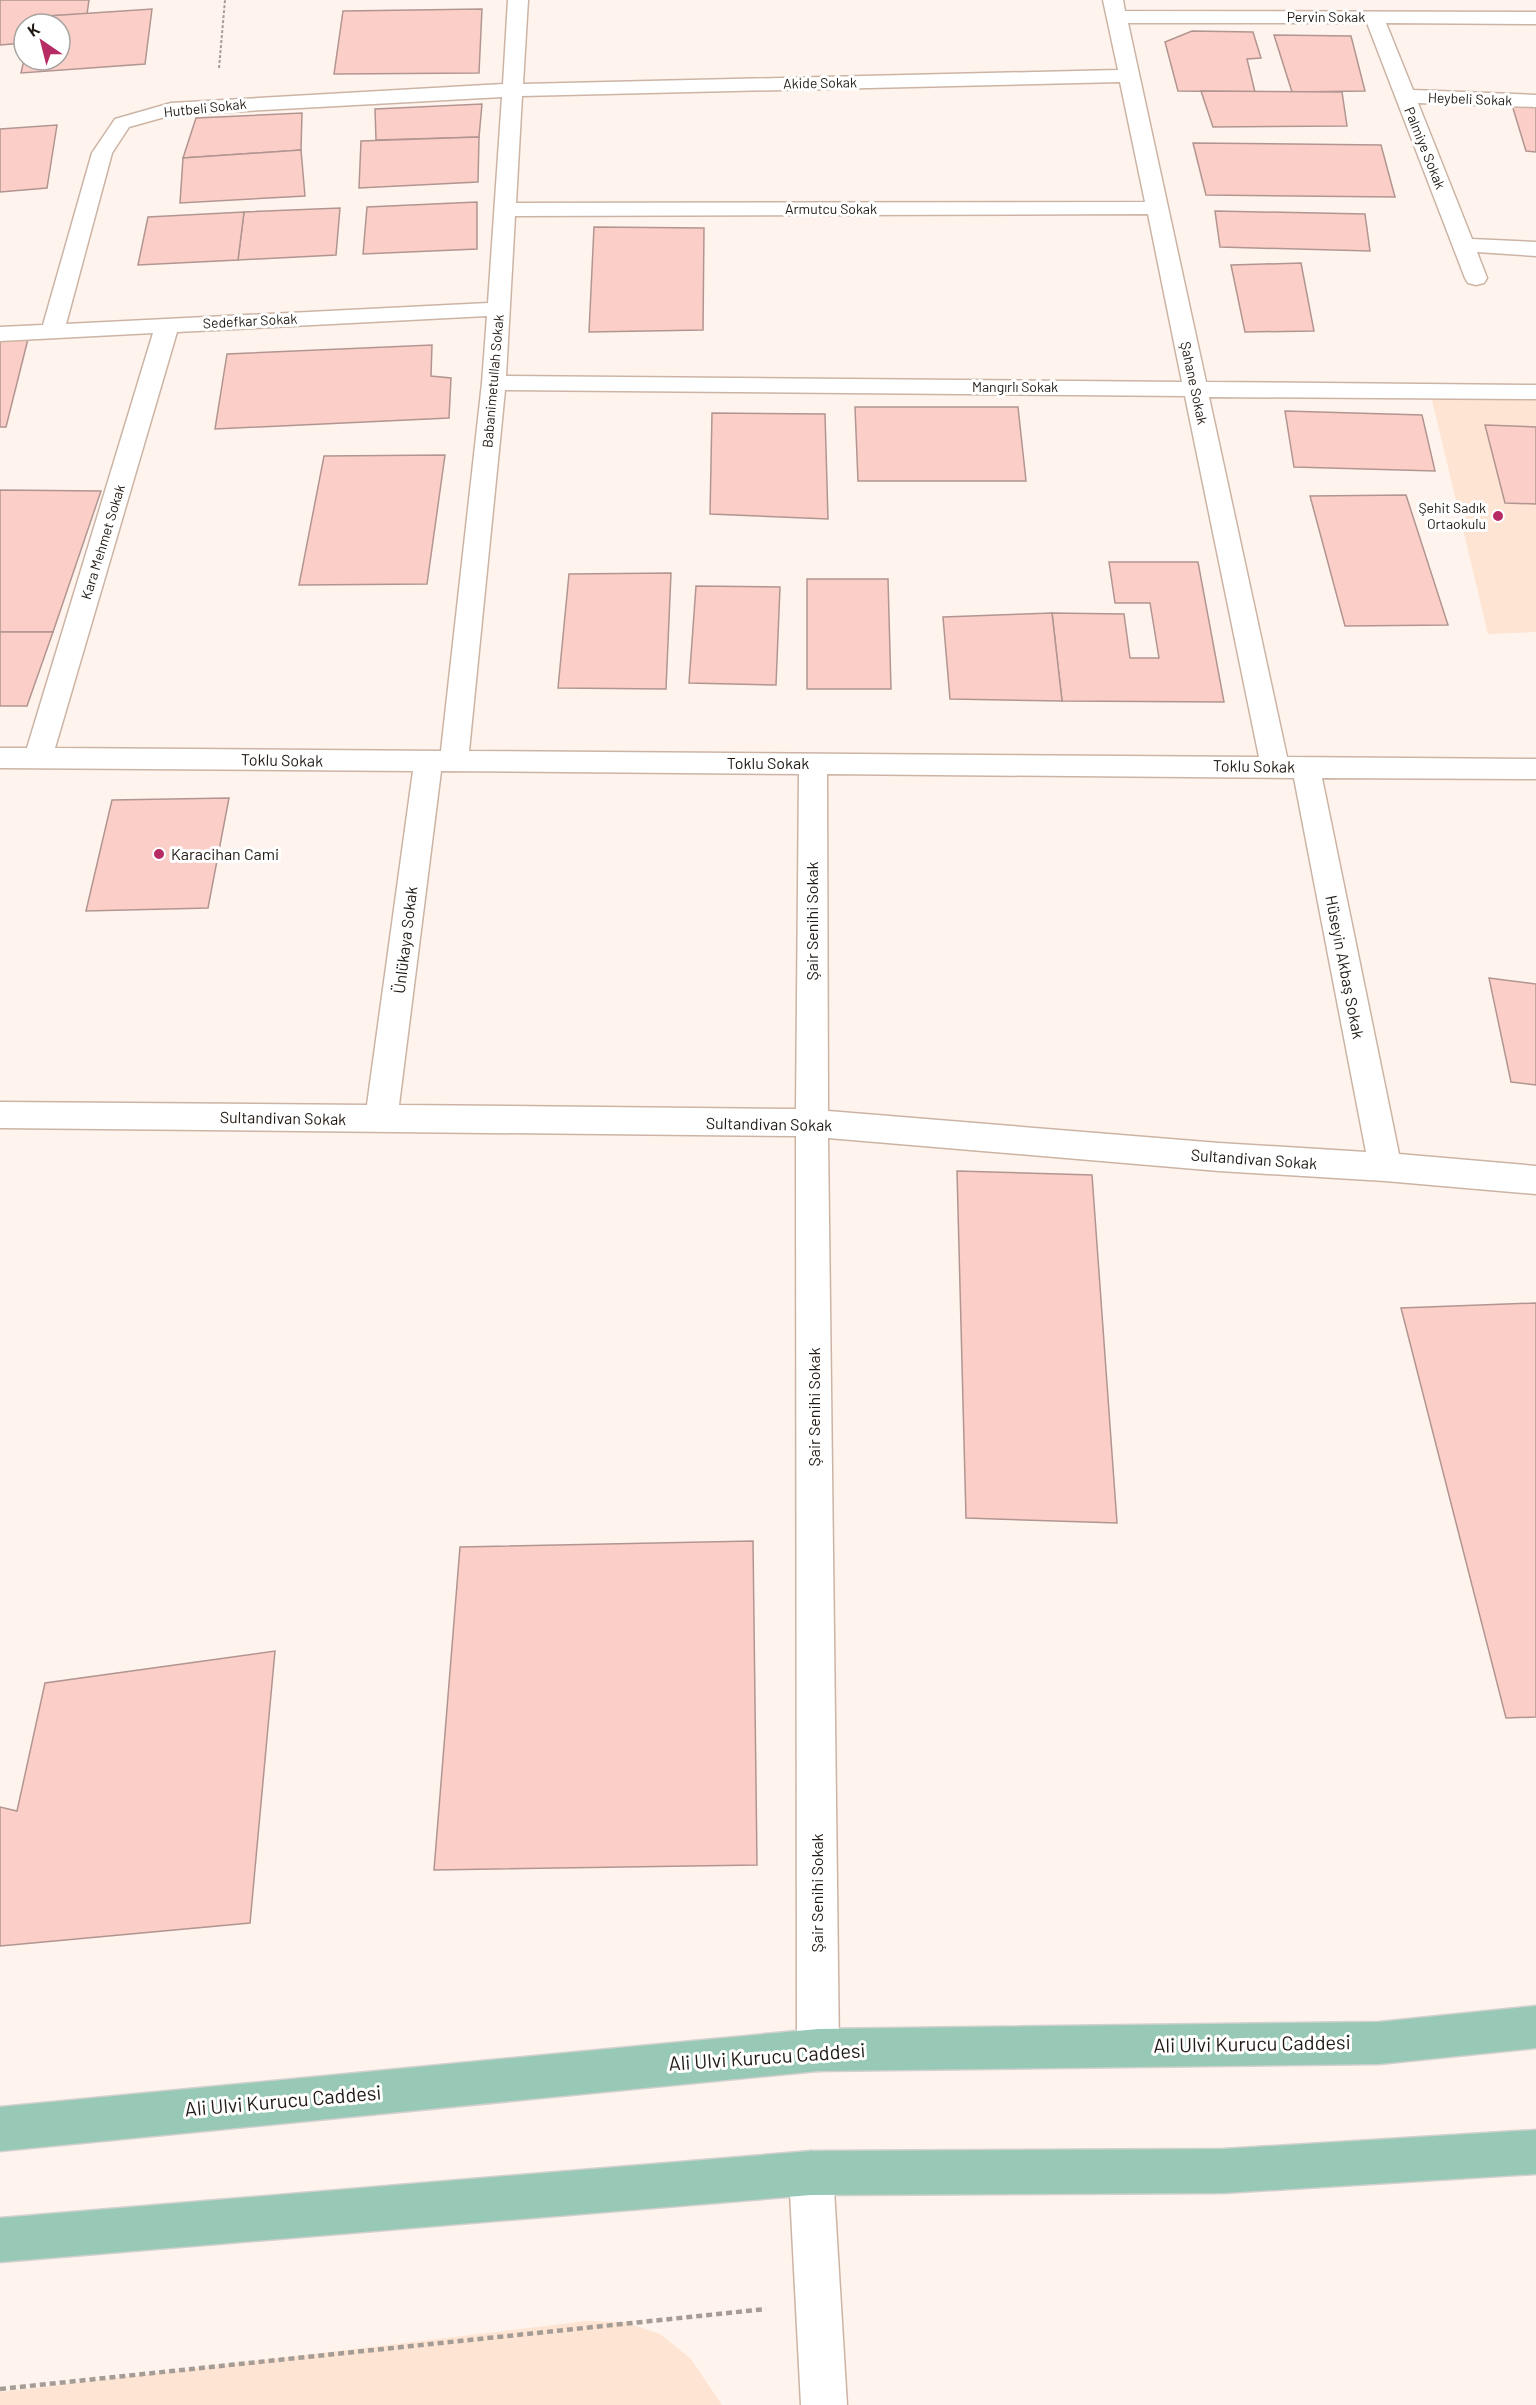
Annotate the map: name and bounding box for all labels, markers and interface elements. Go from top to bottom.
street label: Pervin Sokak [1287,8,1365,25]
north arrow [12,12,72,72]
text: K [24,19,43,40]
street label: Akide Sokak [783,73,857,92]
street label: Heybeli Sokak [1428,89,1512,108]
street label: Hutbeli Sokak [163,95,247,120]
street label: Palmiye Sokak [1401,104,1450,191]
street label: Armutcu Sokak [785,200,877,217]
street label: Sedefkar Sokak [202,310,298,331]
street label: Babanimetullah Sokak [478,313,507,448]
street label: Şahane Sokak [1177,340,1212,426]
street label: Mangırlı Sokak [972,378,1058,395]
street label: Kara Mehmet Sokak [77,482,128,601]
place label: Şehit Sadık Ortaokulu [1418,499,1486,532]
marker: Şehit Sadık Ortaokulu [1491,509,1505,523]
street label: Toklu Sokak [241,749,323,770]
street label: Toklu Sokak [727,753,809,772]
street label: Toklu Sokak [1213,755,1295,776]
place label: Karacihan Cami [171,844,279,863]
marker: Karacihan Cami [152,847,166,861]
street label: Şair Senihi Sokak [802,861,821,981]
street label: Ünlükaya Sokak [388,885,421,995]
street label: Hüseyin Akbaş Sokak [1322,893,1369,1040]
street label: Sultandivan Sokak [220,1107,346,1128]
street label: Sultandivan Sokak [706,1113,832,1134]
street label: Sultandivan Sokak [1190,1145,1318,1172]
street label: Şair Senihi Sokak [804,1347,823,1467]
street label: Şair Senihi Sokak [807,1833,826,1953]
street label: Ali Ulvi Kurucu Caddesi [1153,2029,1351,2057]
street label: Ali Ulvi Kurucu Caddesi [668,2037,866,2075]
street label: Ali Ulvi Kurucu Caddesi [184,2079,382,2121]

